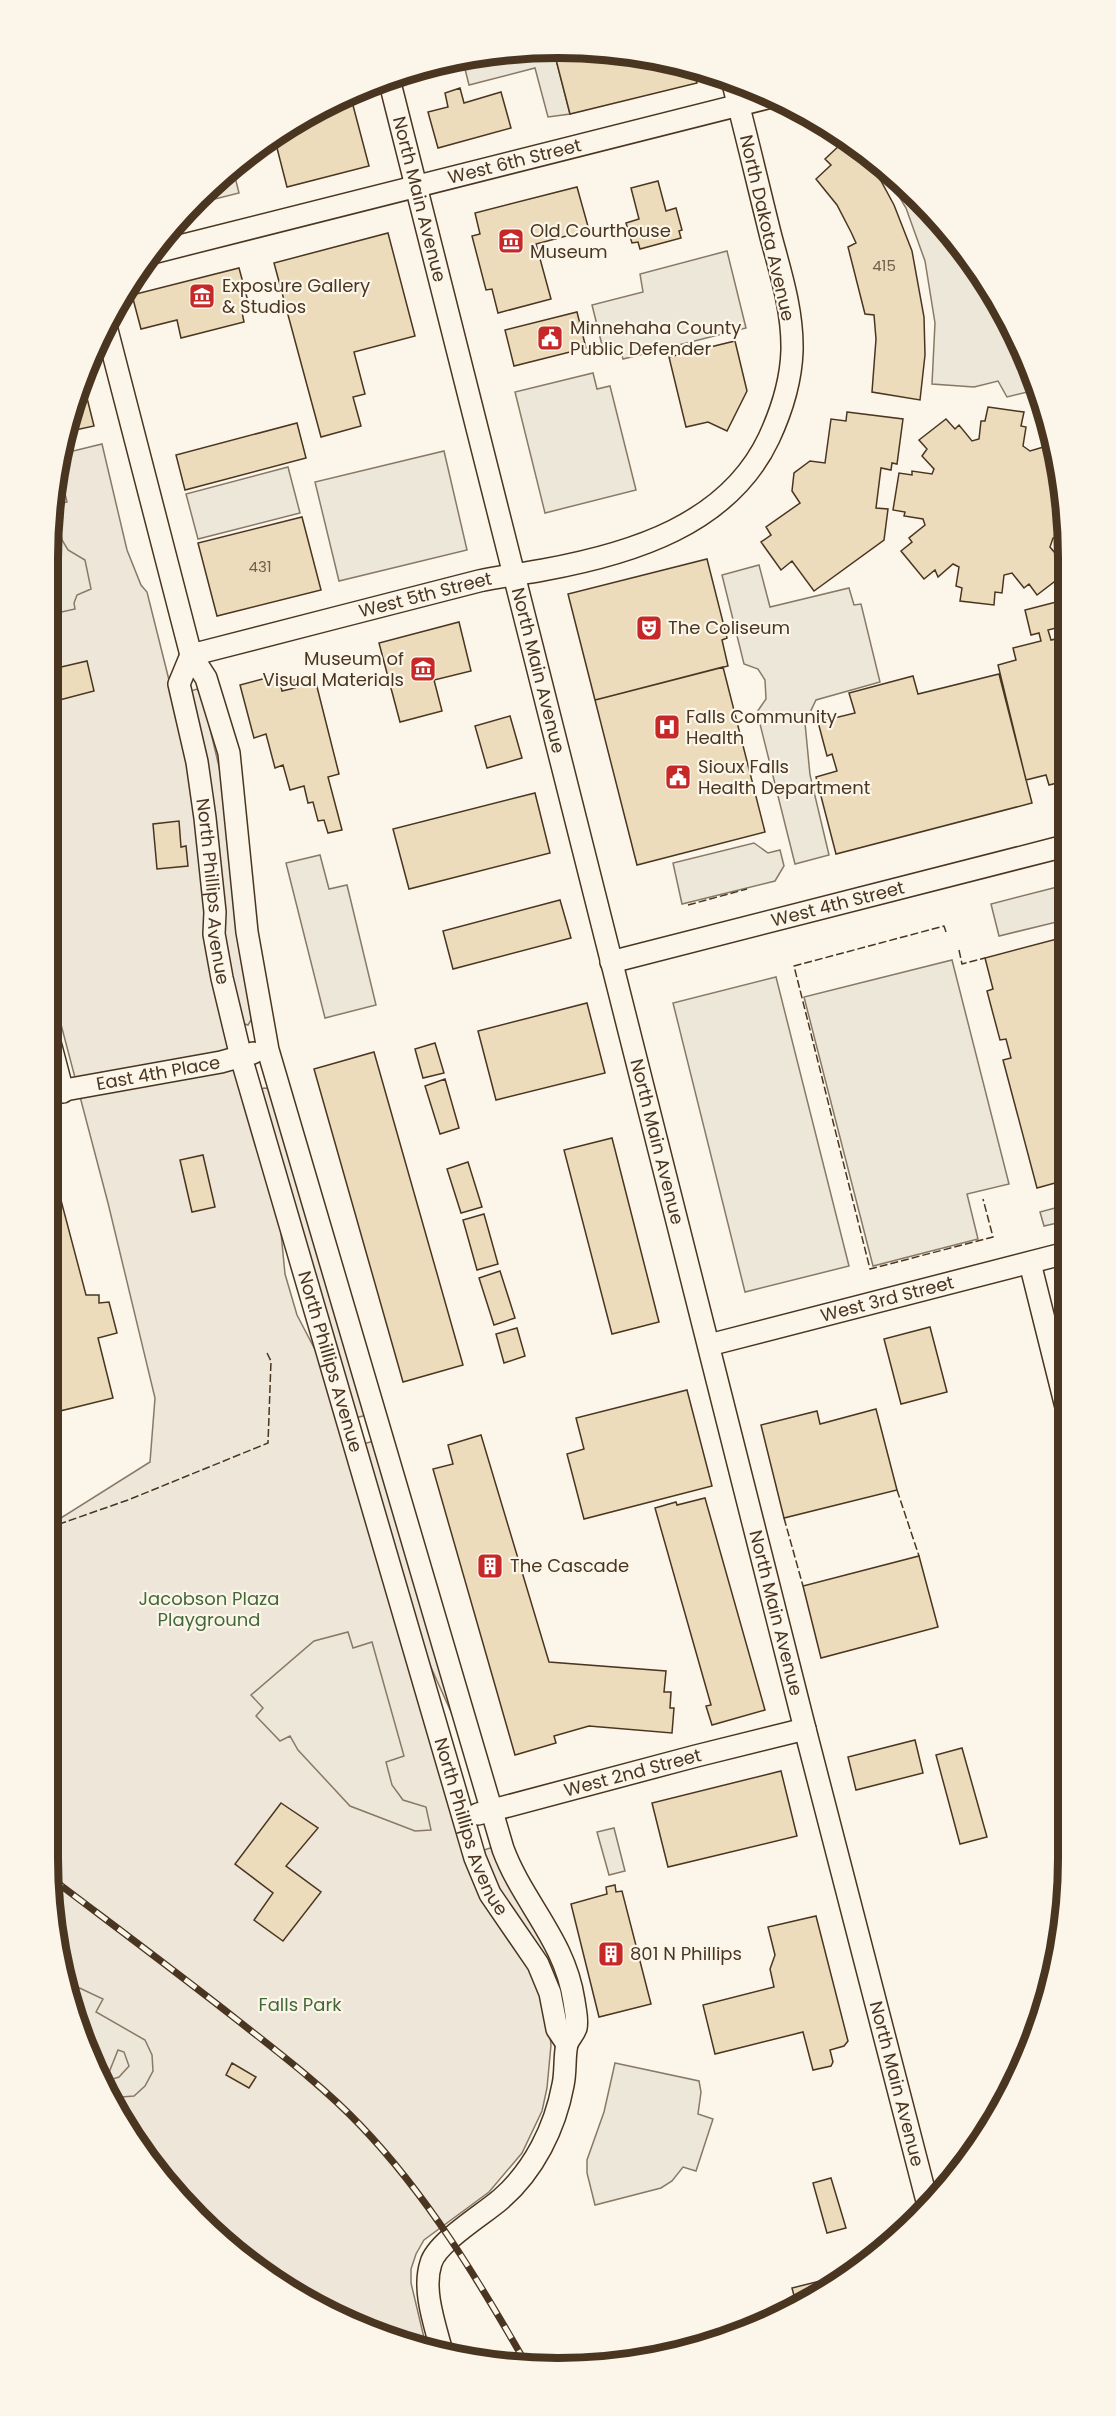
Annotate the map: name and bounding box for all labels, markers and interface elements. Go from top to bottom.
street label: North Main Avenue [387,114,453,285]
street label: West 6th Street [445,132,584,190]
street label: North Dakota Avenue [734,132,801,324]
place label: Old Courthouse Museum [530,218,671,264]
museum icon: Old Courthouse Museum [496,226,526,256]
house number: 415 [872,255,896,276]
place label: Exposure Gallery & Studios [222,273,370,319]
museum icon: Exposure Gallery & Studios [187,281,217,311]
place label: Minnehaha County Public Defender [570,315,741,361]
public building icon: Minnehaha County Public Defender [535,323,565,353]
house number: 431 [248,556,272,577]
street label: West 5th Street [356,566,494,623]
street label: North Main Avenue [506,585,572,756]
theatre icon: The Coliseum [634,613,664,643]
place label: The Coliseum [668,615,790,640]
place label: Museum of Visual Materials [263,646,404,692]
museum icon: Museum of Visual Materials [408,654,438,684]
place label: Falls Community Health [686,704,837,750]
hospital icon: Falls Community Health [652,712,682,742]
place label: Sioux Falls Health Department [698,754,870,800]
public building icon: Sioux Falls Health Department [663,762,693,792]
street label: North Phillips Avenue [190,797,236,987]
street label: West 4th Street [768,875,907,933]
street label: East 4th Place [94,1049,222,1096]
street label: North Main Avenue [625,1056,690,1227]
street label: North Phillips Avenue [292,1268,369,1455]
street label: West 3rd Street [818,1269,956,1328]
street label: North Main Avenue [743,1527,809,1698]
building icon: The Cascade [475,1551,505,1581]
place label: The Cascade [510,1553,629,1578]
park label: Jacobson Plaza Playground [139,1586,279,1632]
street label: North Phillips Avenue [428,1735,514,1920]
street label: West 2nd Street [561,1742,704,1803]
building icon: 801 N Phillips [596,1939,626,1969]
place label: 801 N Phillips [630,1941,742,1966]
park label: Falls Park [259,1992,342,2017]
street label: North Main Avenue [864,1998,931,2169]

